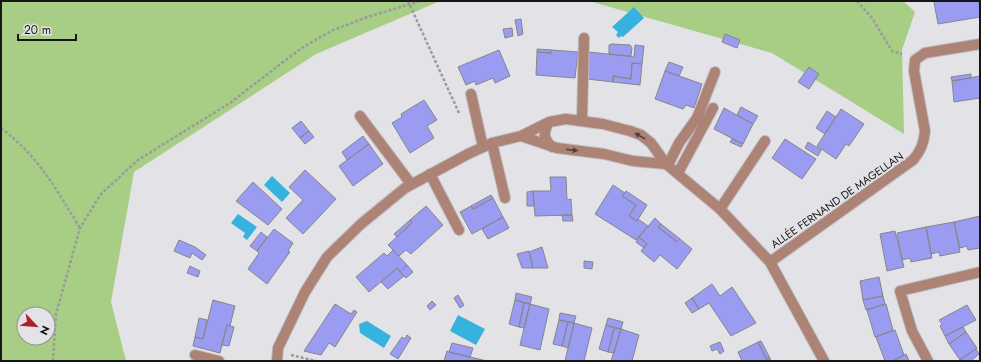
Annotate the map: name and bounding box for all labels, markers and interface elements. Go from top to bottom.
scale bar [18,16,76,42]
text: 20 m [24,21,51,39]
one-way arrow [634,132,646,139]
one-way arrow [566,147,578,153]
street label: ALLÉE FERNAND DE MAGELLAN [767,148,907,252]
north arrow [16,306,56,346]
text: N [36,323,54,338]

